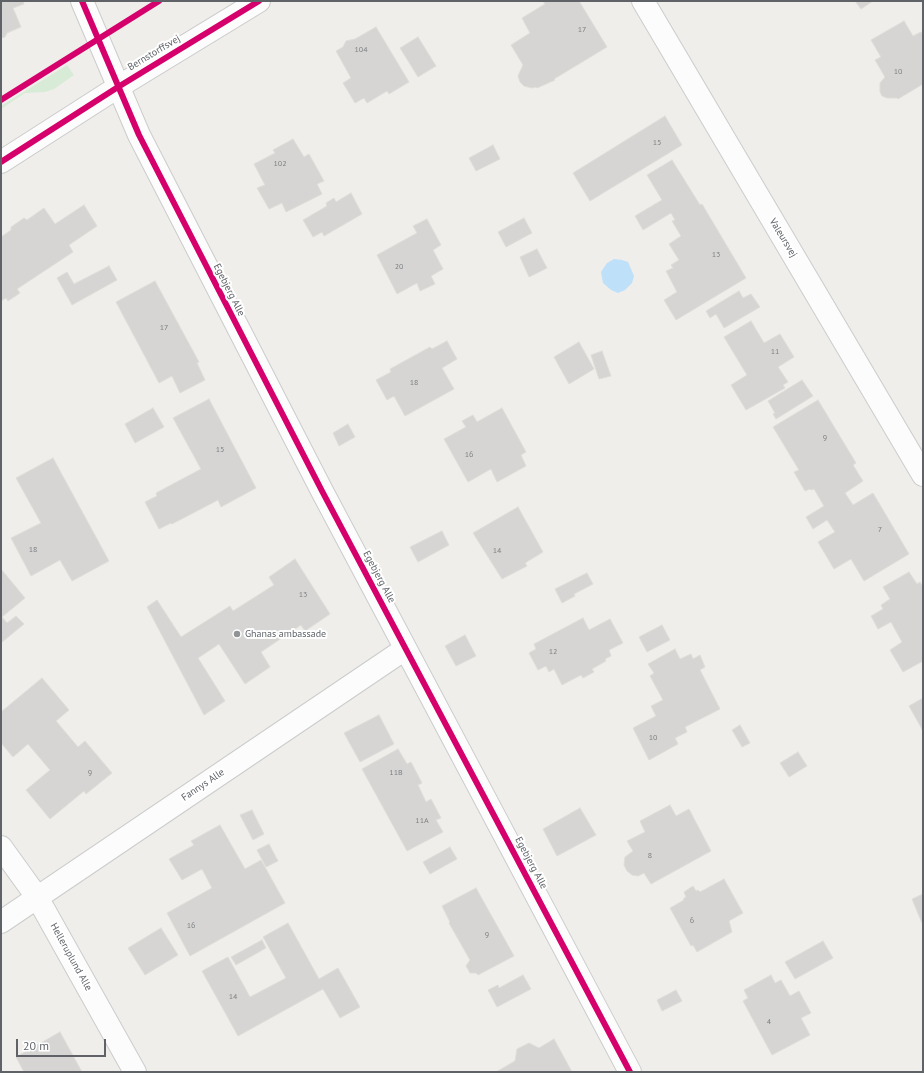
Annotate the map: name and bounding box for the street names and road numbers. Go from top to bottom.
street label: Bernstorffsvej [126,33,182,73]
street label: Valeursvej [767,216,799,260]
street label: Egebjerg Alle [211,262,247,318]
street label: Egebjerg Alle [360,549,398,605]
street label: Fannys Alle [179,766,227,804]
street label: Egebjerg Alle [512,835,550,891]
street label: Helleruplund Alle [47,921,95,993]

